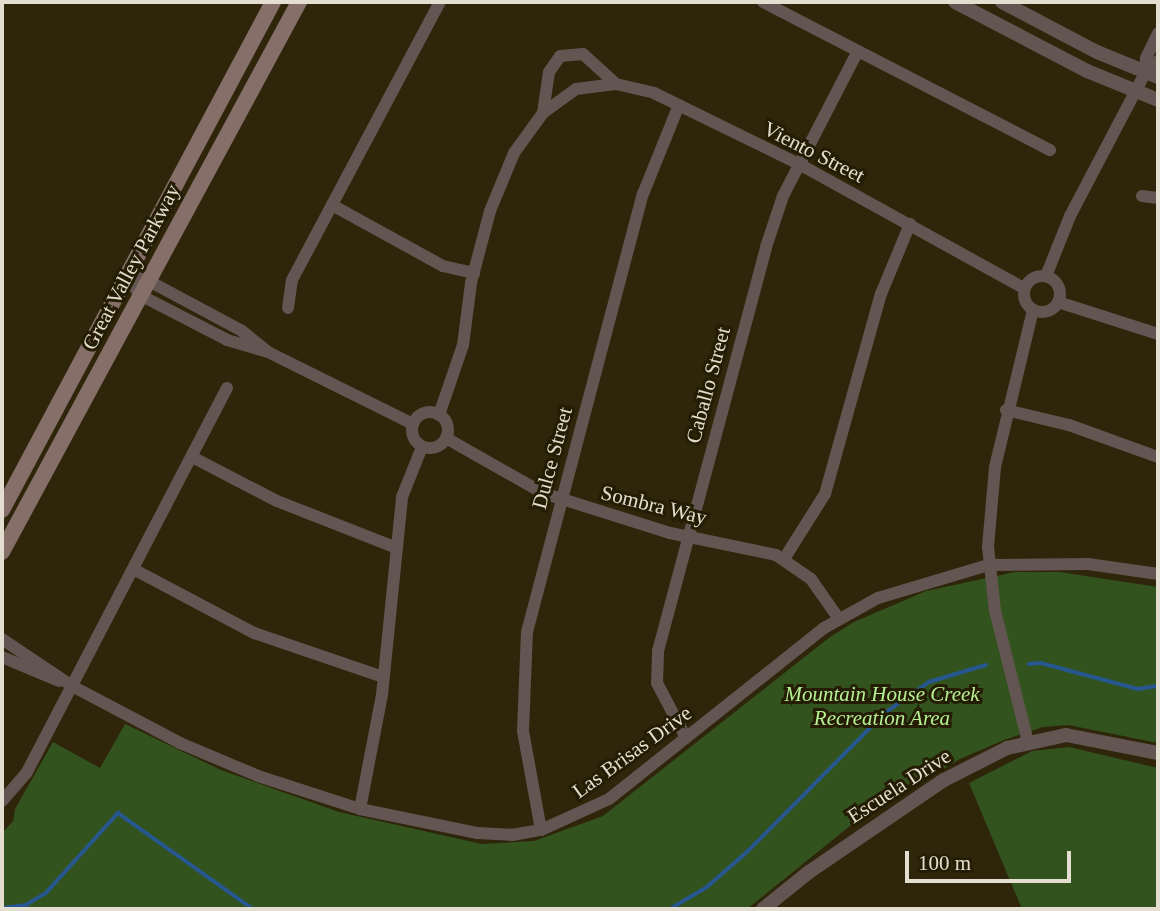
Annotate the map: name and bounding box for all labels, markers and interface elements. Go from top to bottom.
street label: Viento Street [759,116,869,188]
street label: Great Valley Parkway [77,180,185,354]
street label: Caballo Street [680,324,736,446]
street label: Dulce Street [526,404,578,512]
street label: Sombra Way [598,480,710,530]
park label: Mountain House Creek Recreation Area [784,681,980,731]
street label: Las Brisas Drive [568,700,696,804]
street label: Escuela Drive [843,743,955,829]
scale bar [908,838,1074,882]
text: 100 m [918,851,971,875]

